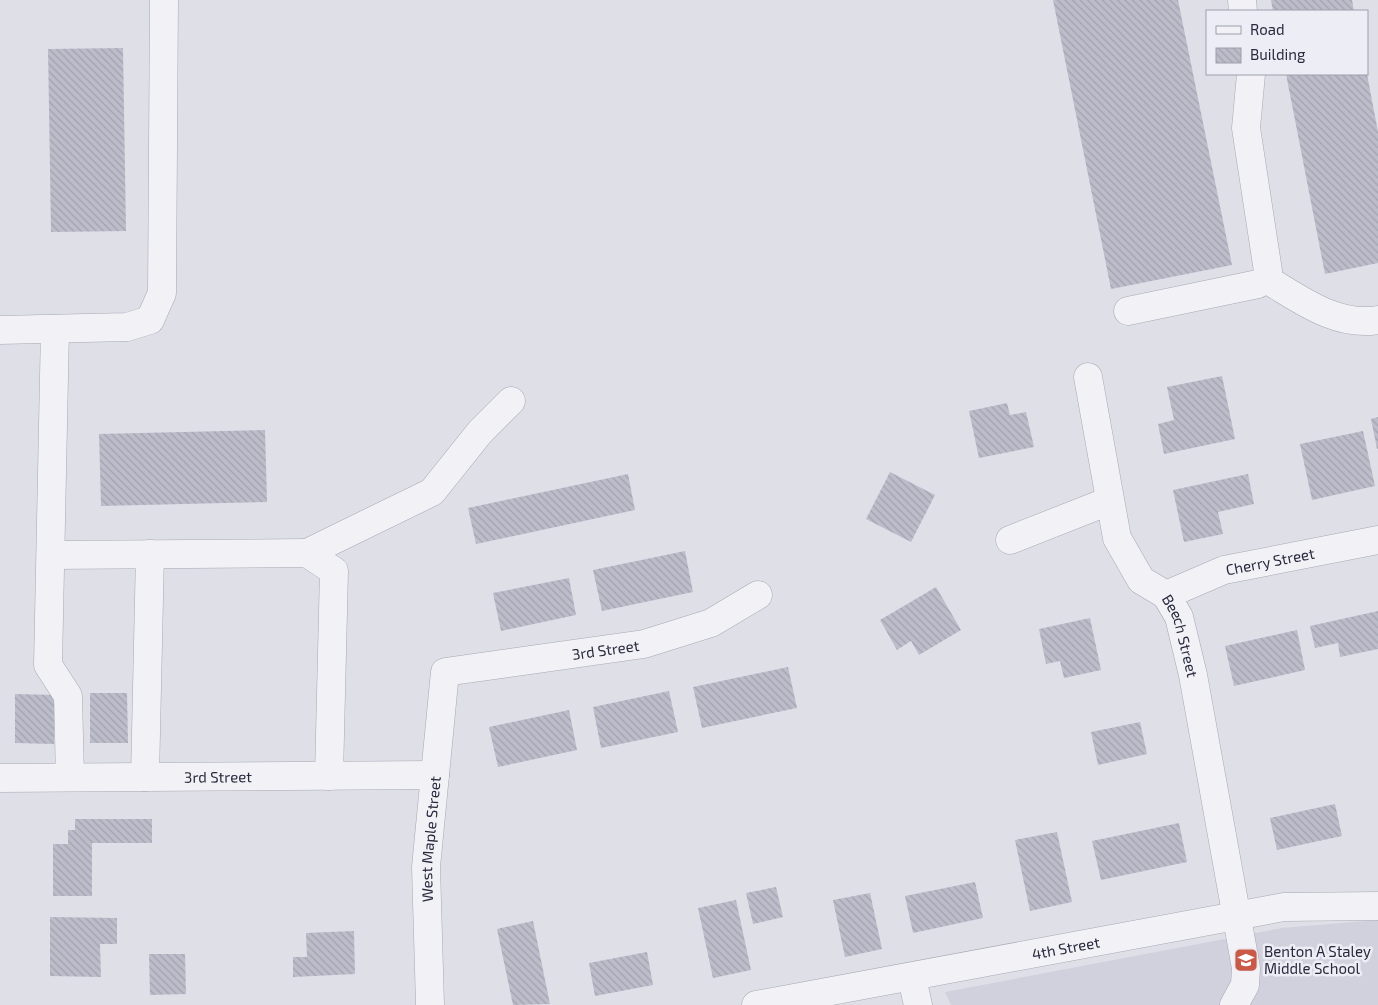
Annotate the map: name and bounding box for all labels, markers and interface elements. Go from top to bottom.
legend [1206,10,1368,75]
text: Road [1250,20,1285,38]
text: Building [1250,45,1306,63]
street label: Cherry Street [1224,544,1316,578]
street label: Beech Street [1159,591,1202,679]
street label: 3rd Street [571,636,641,663]
street label: 3rd Street [184,767,252,786]
street label: West Maple Street [417,775,444,903]
street label: 4th Street [1030,932,1101,963]
place label: Benton A Staley Middle School [1264,942,1371,977]
school or university icon: Benton A Staley Middle School [1233,947,1259,973]

